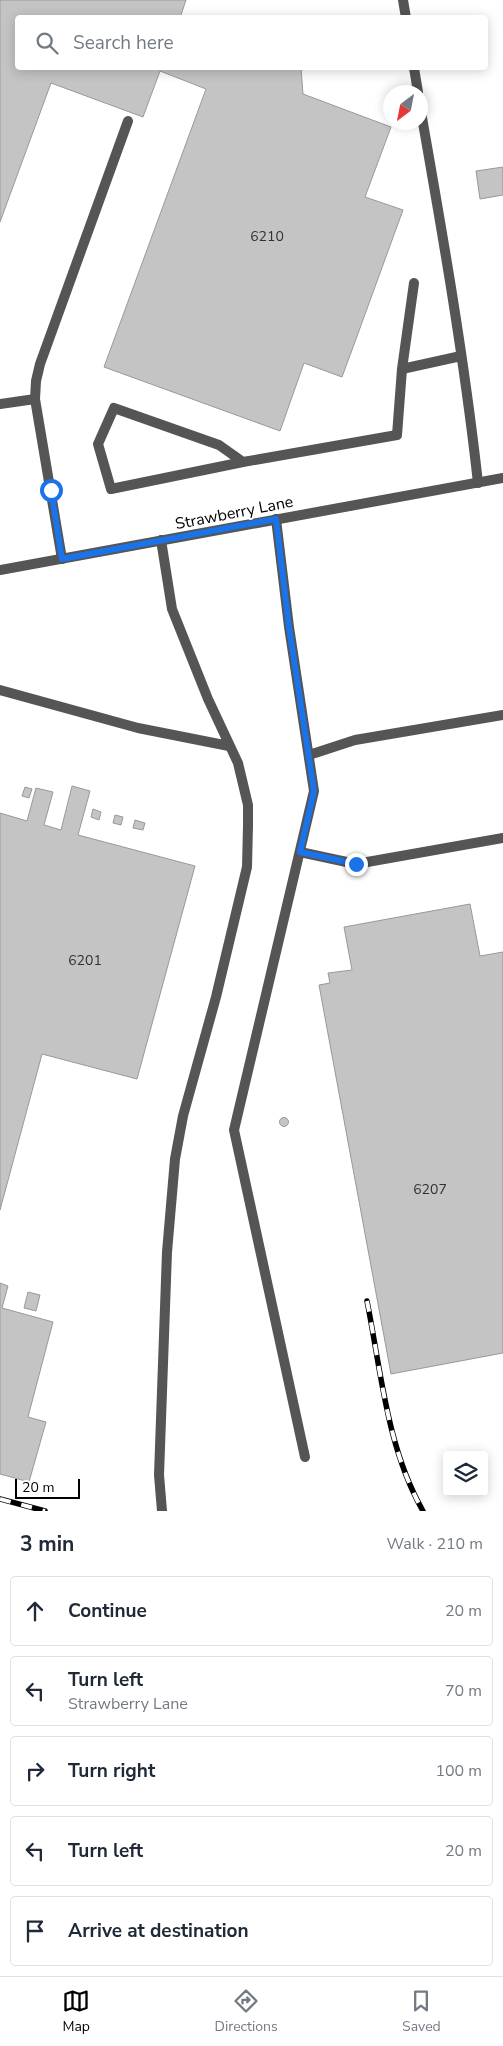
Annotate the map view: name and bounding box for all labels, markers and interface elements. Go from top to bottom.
search box [15,15,488,70]
icon: search [33,29,61,57]
text: Search here [73,30,174,56]
north arrow [383,85,428,130]
house number: 6210 [250,227,284,246]
route start [40,479,63,502]
street label: Strawberry Lane [173,491,295,535]
route end [345,853,368,876]
house number: 6201 [68,951,102,970]
house number: 6207 [413,1180,447,1199]
map controls [443,1451,488,1496]
button: layers [443,1451,488,1496]
scale bar [15,1476,80,1499]
text: 20 m [22,1478,54,1497]
text: 3 min [20,1530,74,1558]
text: Walk · 210 m [387,1533,483,1555]
icon: ahead [21,1597,49,1625]
text: Continue [68,1598,147,1624]
text: 20 m [445,1600,482,1622]
text: Turn left [68,1667,143,1693]
icon: left [21,1677,49,1705]
text: 70 m [445,1680,482,1702]
text: Strawberry Lane [68,1693,188,1715]
icon: right [21,1757,49,1785]
text: Turn right [68,1758,155,1784]
text: 100 m [435,1760,482,1782]
icon: left [21,1837,49,1865]
text: Turn left [68,1838,143,1864]
text: 20 m [445,1840,482,1862]
icon: arrive [21,1917,49,1945]
text: Arrive at destination [68,1918,249,1944]
tab: Map [62,1987,90,2036]
tab: Directions [215,1987,278,2036]
tab: Saved [402,1987,441,2036]

